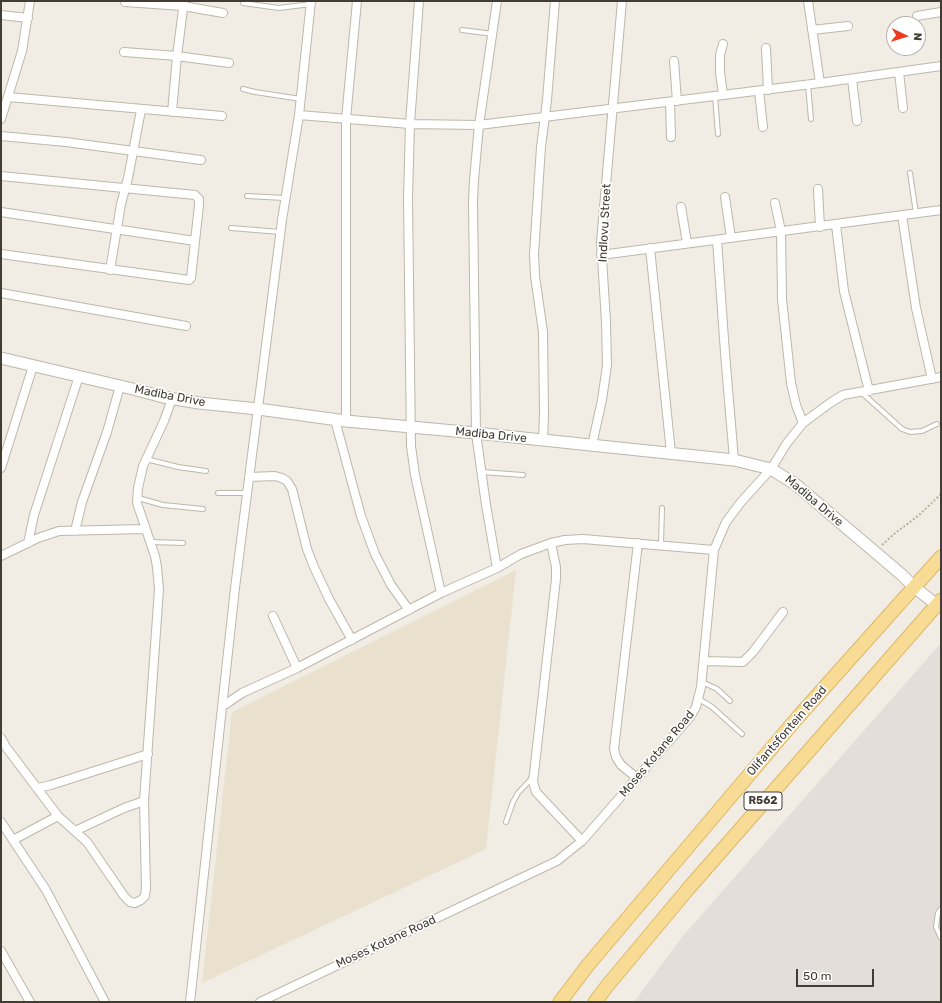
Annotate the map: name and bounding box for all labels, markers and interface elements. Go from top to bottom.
north arrow [886,16,926,56]
text: N [911,32,924,41]
street label: Indlovu Street [596,183,614,263]
street label: Madiba Drive [133,382,207,410]
street label: Madiba Drive [455,424,527,446]
street label: Madiba Drive [782,472,846,530]
street label: Olifantsfontein Road [744,683,830,779]
street label: Moses Kotane Road [617,708,697,800]
road number: R562 [744,792,782,810]
street label: Moses Kotane Road [334,913,438,971]
scale bar [798,961,876,987]
text: 50 m [803,969,831,983]

